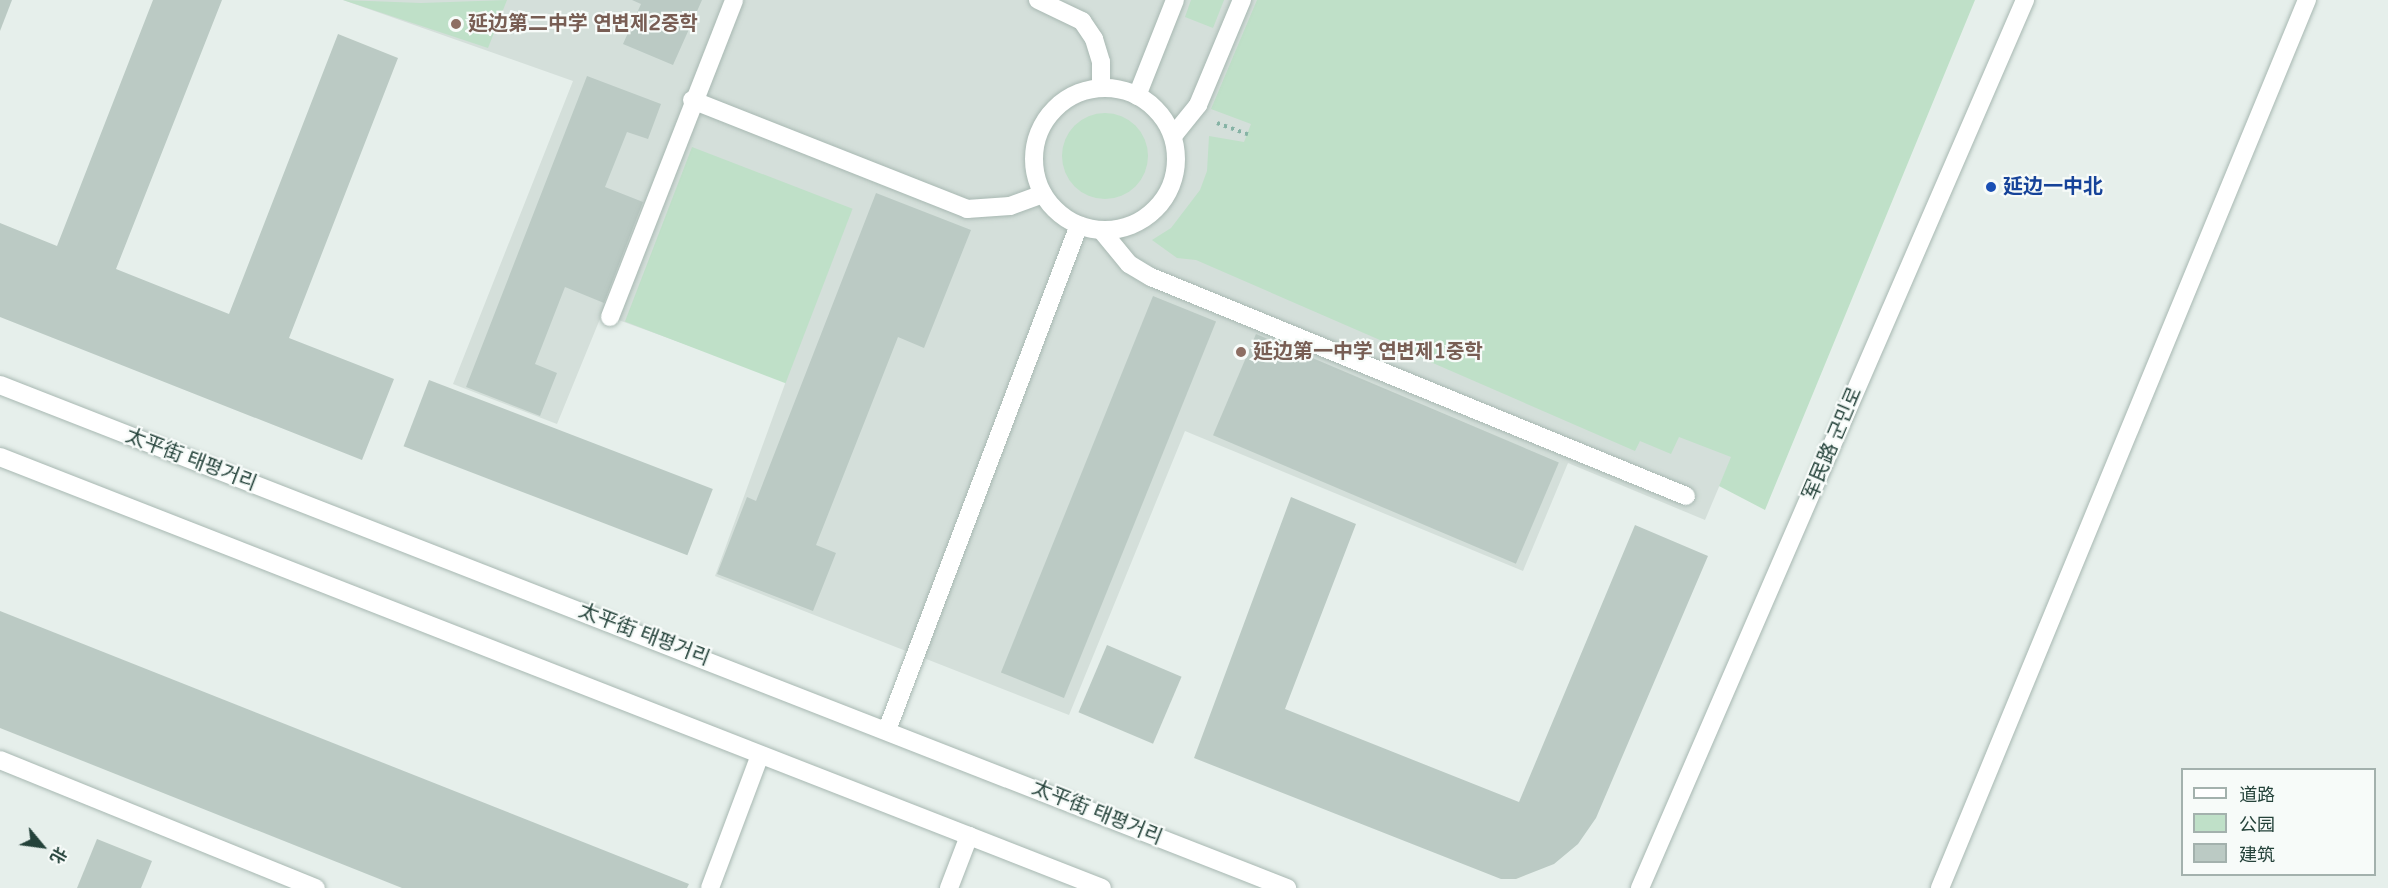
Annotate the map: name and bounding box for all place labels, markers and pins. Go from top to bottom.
place label: 延边第二中学 연변제2중학 [468,12,698,36]
marker: 延边第二中学 연변제2중학 [449,17,463,31]
place label: 延边一中北 [2003,175,2103,199]
marker: 延边一中北 [1984,180,1998,194]
place label: 延边第一中学 연변제1중학 [1253,340,1483,364]
marker: 延边第一中学 연변제1중학 [1234,345,1248,359]

